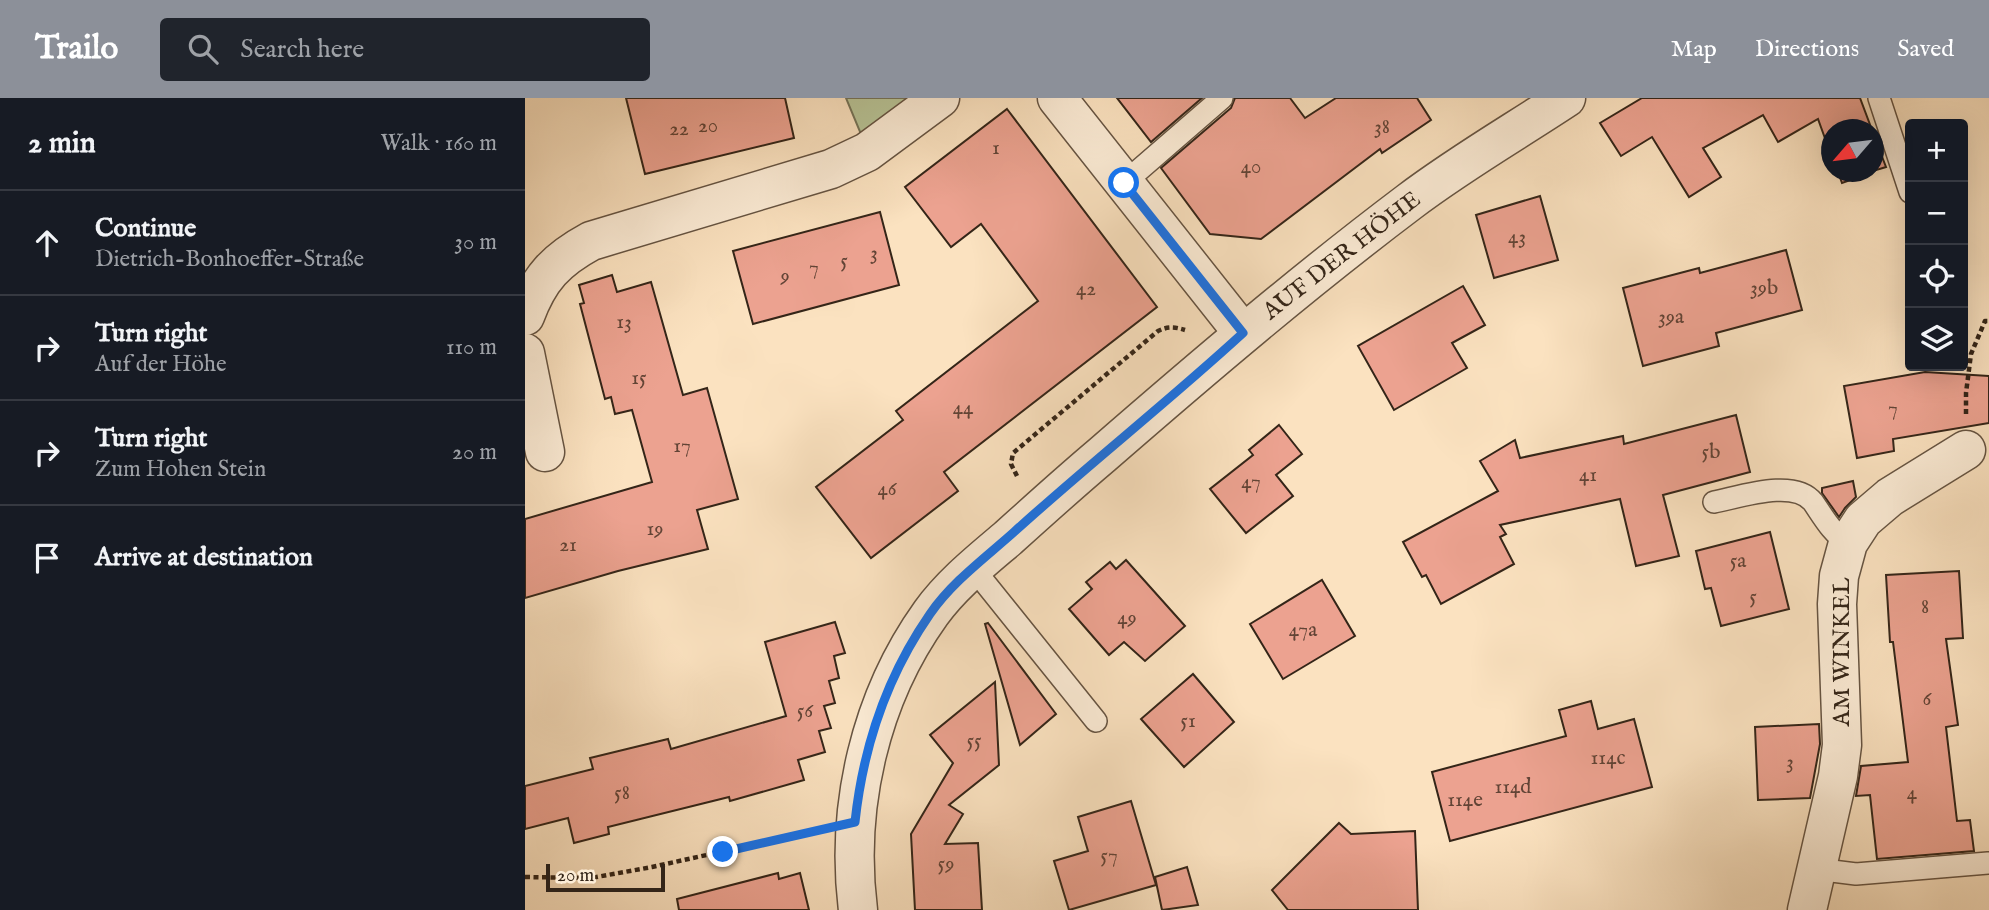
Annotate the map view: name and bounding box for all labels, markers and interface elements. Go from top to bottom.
search box [160,18,650,81]
text: Trailo [35,28,118,70]
icon: search [184,30,222,68]
text: Search here [240,33,364,66]
text: Map [1671,34,1717,65]
text: Directions [1755,34,1859,65]
text: Saved [1897,34,1954,65]
house number: 20 [698,113,718,140]
house number: 38 [1374,114,1390,141]
house number: 22 [669,116,689,143]
north arrow [1821,119,1884,182]
map controls [1905,119,1968,371]
button: + [1905,119,1968,182]
text: 2 min [28,125,96,163]
text: Walk · 160 m [380,129,497,158]
house number: 1 [992,135,1000,162]
house number: 40 [1241,154,1261,181]
route start [1108,167,1139,198]
button: − [1905,182,1968,245]
street label: AUF DER HÖHE [1256,185,1427,328]
text: Continue [95,212,196,245]
icon: ahead [28,224,66,262]
house number: 43 [1508,224,1526,251]
text: 30 m [454,228,497,257]
house number: 3 [870,240,878,267]
text: Dietrich-Bonhoeffer-Straße [95,245,364,274]
button: locate [1905,245,1968,308]
house number: 5 [840,248,848,275]
house number: 7 [809,255,819,282]
house number: 9 [779,263,790,290]
house number: 39b [1750,275,1778,302]
house number: 42 [1076,276,1096,303]
house number: 39a [1658,304,1685,331]
button: layers [1905,308,1968,371]
house number: 13 [616,309,632,336]
text: Turn right [95,317,208,350]
icon: right [28,329,66,367]
text: 110 m [446,333,497,362]
text: Auf der Höhe [95,350,227,379]
house number: 15 [631,365,647,392]
house number: 44 [953,395,974,422]
house number: 7 [1888,396,1898,423]
text: Turn right [95,422,208,455]
house number: 17 [673,433,691,460]
icon: right [28,434,66,472]
text: 20 m [452,438,497,467]
house number: 5b [1702,439,1720,466]
text: Zum Hohen Stein [95,455,266,484]
house number: 41 [1579,462,1597,489]
house number: 47 [1241,469,1261,496]
house number: 46 [877,476,898,503]
house number: 19 [647,516,664,543]
house number: 21 [559,532,577,559]
icon: arrive [28,539,66,577]
text: Arrive at destination [95,541,313,574]
house number: 5a [1730,548,1747,575]
street label: AM WINKEL [1827,577,1858,728]
house number: 5 [1749,584,1757,611]
house number: 8 [1921,594,1929,621]
house number: 49 [1117,605,1137,632]
house number: 47a [1289,617,1318,644]
house number: 6 [1923,686,1933,713]
house number: 56 [797,698,814,725]
house number: 51 [1180,708,1196,735]
house number: 55 [966,728,982,755]
house number: 114c [1591,745,1625,772]
house number: 3 [1786,749,1794,776]
house number: 114d [1494,774,1532,801]
house number: 58 [614,780,630,807]
house number: 4 [1907,780,1918,807]
house number: 114e [1447,787,1483,814]
route end [707,836,738,867]
house number: 57 [1100,843,1118,870]
house number: 59 [938,851,954,878]
scale bar [546,861,665,893]
text: 20 m [557,864,594,888]

